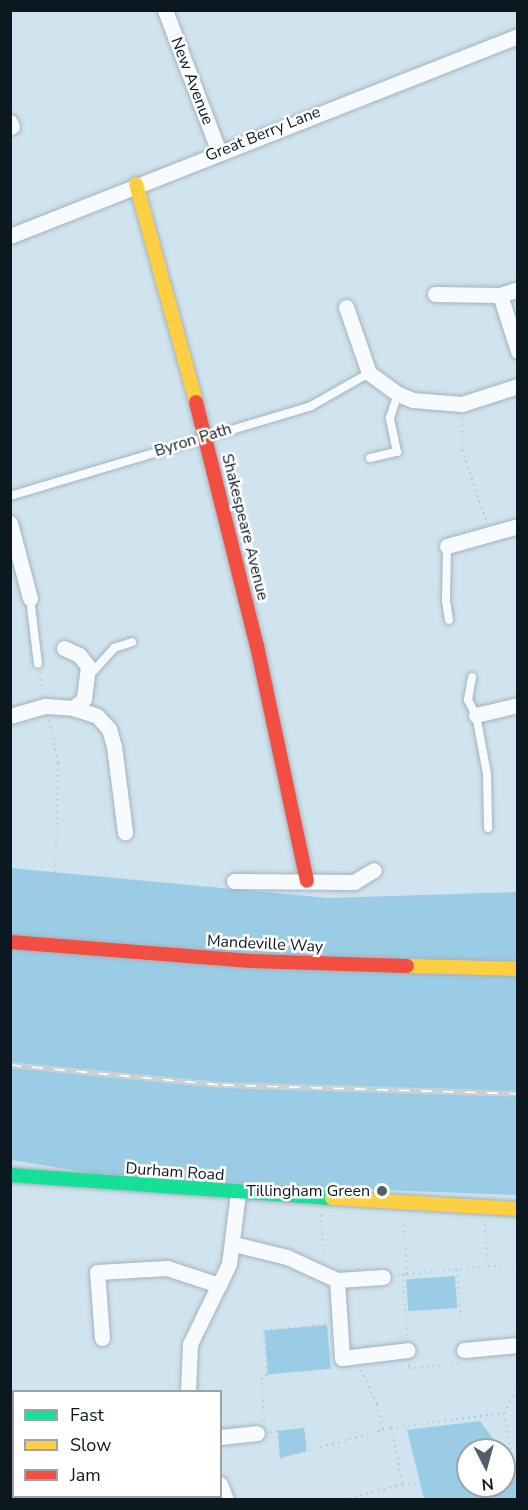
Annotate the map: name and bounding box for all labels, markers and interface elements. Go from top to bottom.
street label: New Avenue [167,34,217,128]
street label: Great Berry Lane [203,102,323,166]
street label: Byron Path [152,419,234,461]
street label: Shakespeare Avenue [217,452,273,602]
street label: Mandeville Way [206,931,324,957]
street label: Durham Road [125,1159,225,1185]
place label: Tillingham Green [246,1181,370,1201]
marker: Tillingham Green [375,1184,389,1198]
legend [12,1390,222,1498]
text: Fast [70,1403,104,1427]
text: Slow [70,1433,111,1457]
north arrow [456,1438,516,1498]
text: Jam [70,1463,101,1487]
text: N [481,1472,495,1495]

